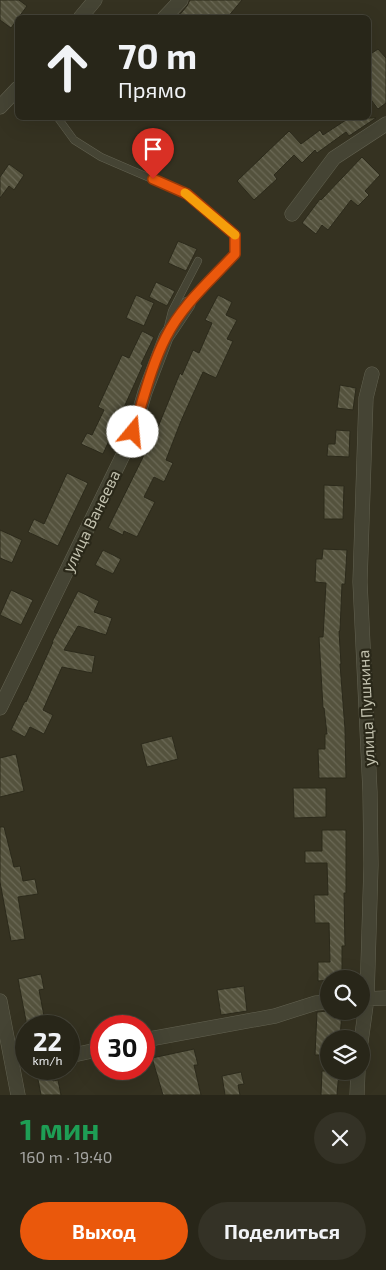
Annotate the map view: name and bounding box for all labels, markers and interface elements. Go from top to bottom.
text: 70 m [118,34,197,76]
icon: ahead [35,35,100,100]
text: Прямо [118,76,186,102]
pin [132,128,174,179]
icon: arrive [139,135,167,163]
position arrow [106,405,158,457]
street label: улица Ванеева [58,467,124,575]
street label: улица Пушкина [353,649,379,767]
map controls [320,970,370,1080]
button: search [320,970,370,1020]
speed limit sign: 30 [90,1015,155,1080]
text: 22 [33,1026,62,1056]
button: layers [320,1030,370,1080]
text: km/h [33,1053,62,1067]
text: 1 мин [20,1110,99,1146]
button: close [314,1112,366,1164]
text: 160 m · 19:40 [20,1147,112,1166]
button: Выход [20,1202,188,1260]
button: Поделиться [198,1202,366,1260]

